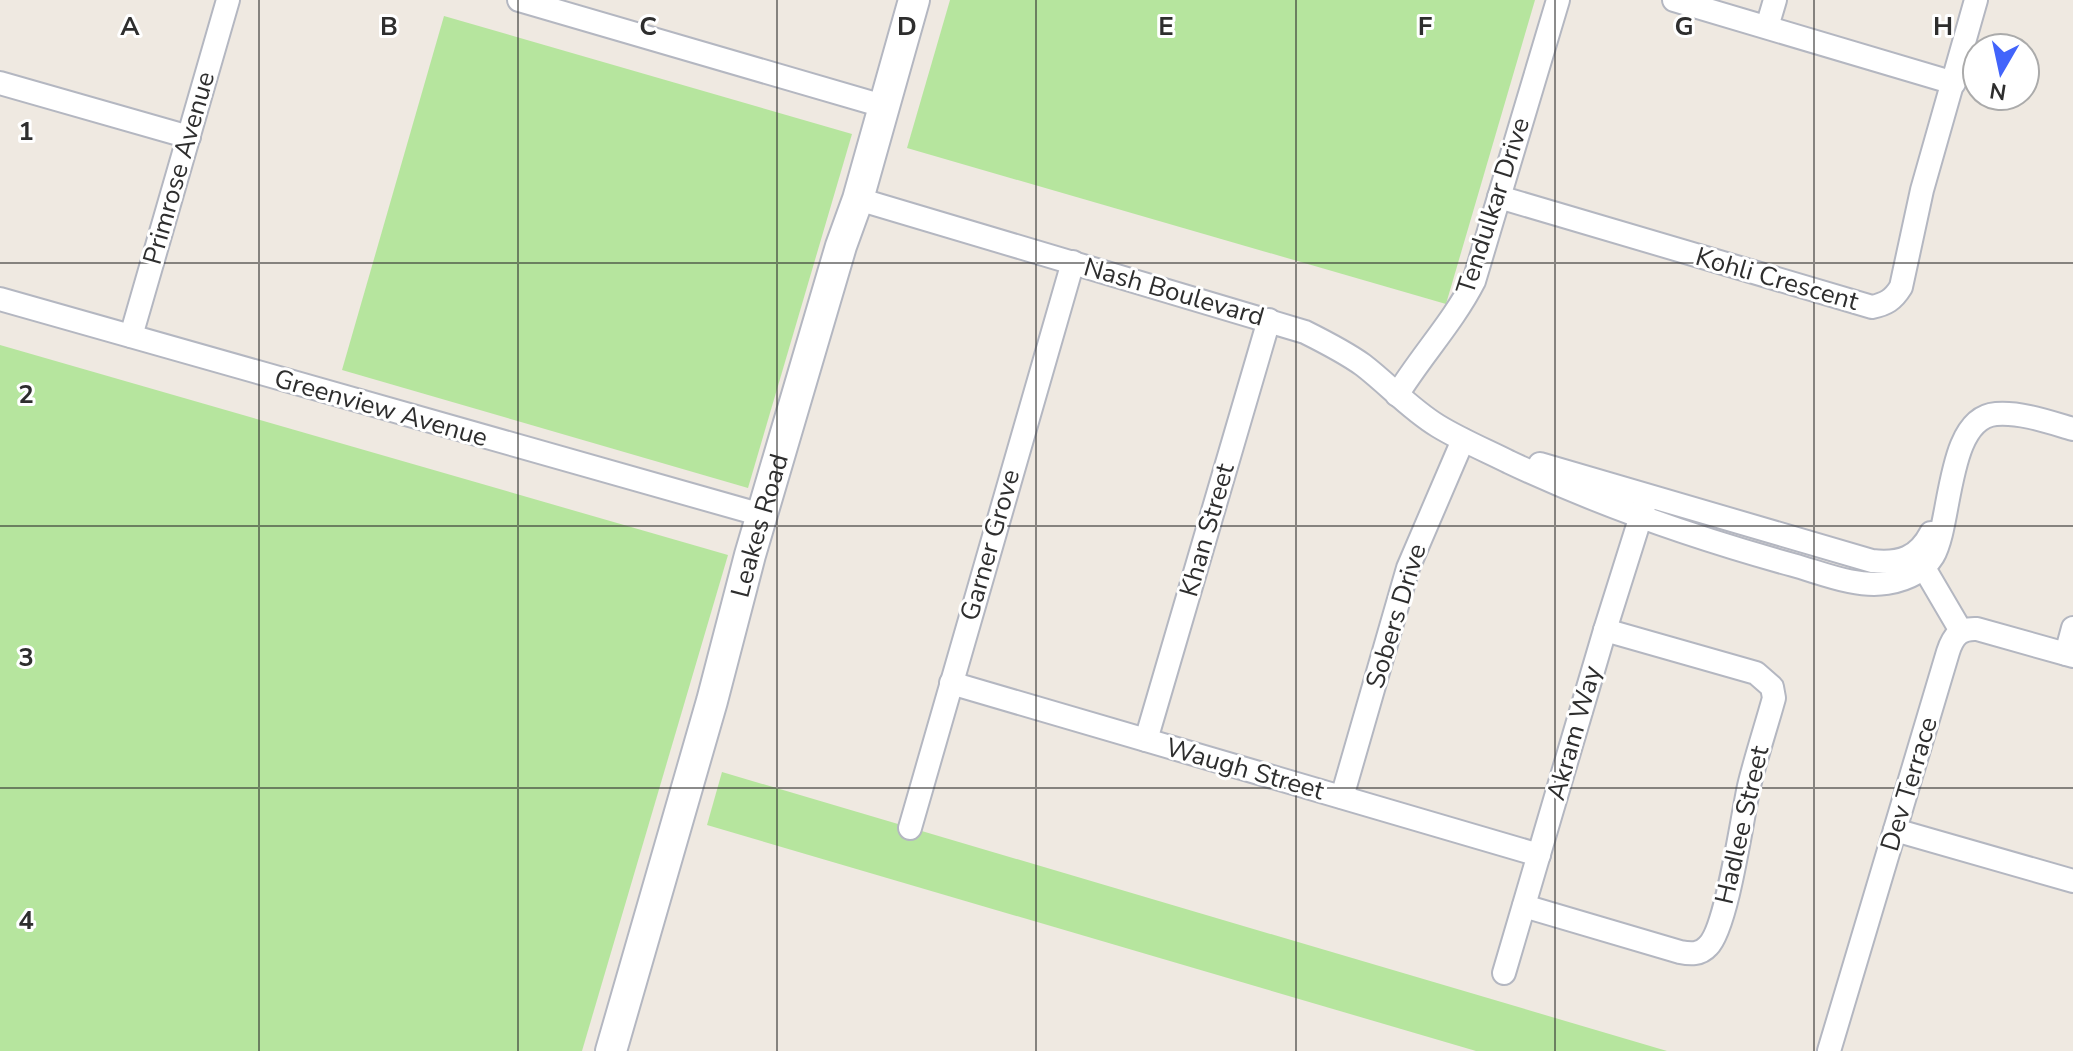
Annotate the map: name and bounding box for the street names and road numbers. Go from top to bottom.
street label: Primrose Avenue [135,68,223,268]
street label: Tendulkar Drive [1448,113,1538,299]
street label: Kohli Crescent [1691,239,1863,319]
street label: Nash Boulevard [1080,250,1268,334]
street label: Greenview Avenue [270,361,492,455]
street label: Leakes Road [722,450,796,601]
street label: Khan Street [1171,458,1243,601]
street label: Garner Grove [952,465,1028,625]
street label: Sobers Drive [1357,539,1435,693]
street label: Akram Way [1538,661,1610,804]
street label: Dev Terrace [1872,713,1946,855]
street label: Waugh Street [1162,730,1329,809]
street label: Hadlee Street [1707,741,1777,908]

